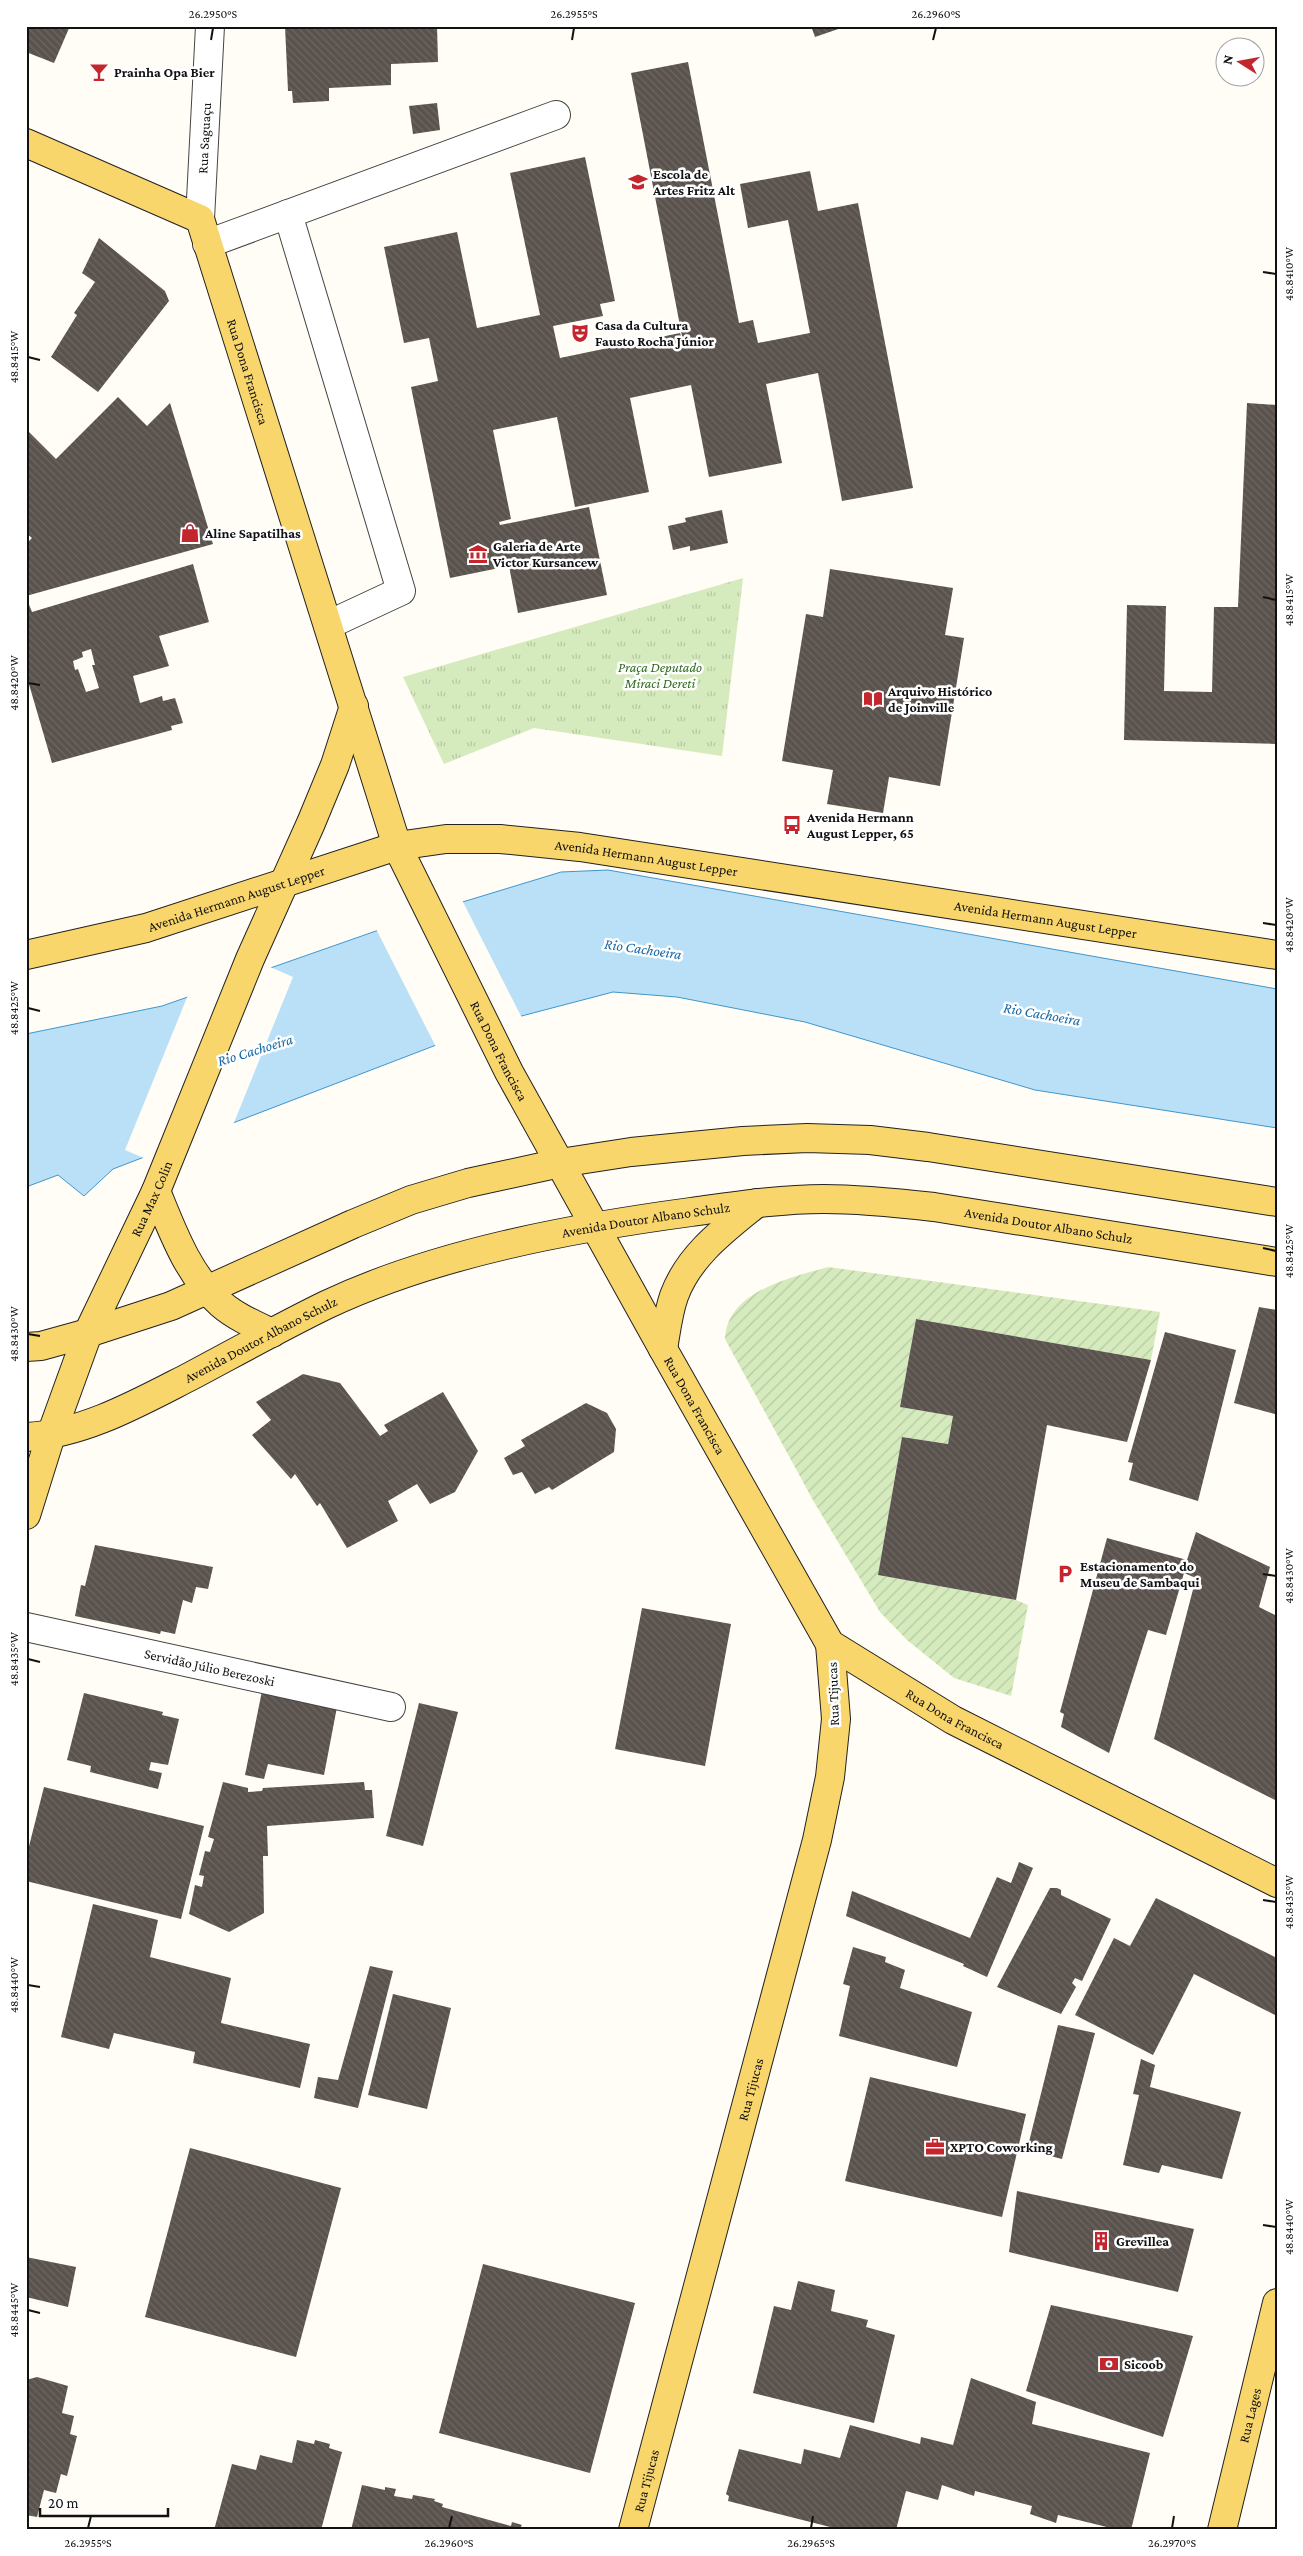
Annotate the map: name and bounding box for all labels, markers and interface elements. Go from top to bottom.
text: 26.2950°S [189,7,238,21]
text: 26.2955°S [550,7,598,21]
text: 26.2960°S [912,7,961,21]
north arrow [1216,38,1266,88]
text: N [1218,53,1236,66]
bar icon: Prainha Opa Bier [88,61,110,83]
place label: Prainha Opa Bier [114,64,215,80]
street label: Rua Saguaçu [194,102,214,174]
place label: Escola de Artes Fritz Alt [652,166,736,198]
school or university icon: Escola de Artes Fritz Alt [627,171,649,193]
text: 48.8410°W [1282,247,1296,301]
street label: Rua Dona Francisca [224,317,272,427]
place label: Casa da Cultura Fausto Rocha Júnior [595,317,715,349]
theatre icon: Casa da Cultura Fausto Rocha Júnior [569,322,591,344]
text: 48.8415°W [7,331,21,383]
shop icon: Aline Sapatilhas [179,522,201,544]
place label: Aline Sapatilhas [204,525,301,541]
place label: Galeria de Arte Victor Kursancew [492,538,599,570]
museum icon: Galeria de Arte Victor Kursancew [467,543,489,565]
text: 48.8415°W [1282,574,1296,626]
text: 48.8420°W [7,655,21,711]
park label: Praça Deputado Miraci Dereti [618,659,702,691]
place label: Arquivo Histórico de Joinville [887,683,992,715]
library icon: Arquivo Histórico de Joinville [862,688,884,710]
place label: Avenida Hermann August Lepper, 65 [806,809,914,842]
bus stop icon: Avenida Hermann August Lepper, 65 [781,814,803,836]
street label: Avenida Hermann August Lepper [554,837,739,879]
street label: Avenida Hermann August Lepper [146,862,327,935]
street label: Avenida Hermann August Lepper [953,897,1138,941]
text: 48.8420°W [1282,897,1296,953]
water label: Rio Cachoeira [603,936,683,962]
text: 48.8425°W [7,981,21,1035]
street label: Rua Dona Francisca [467,998,532,1104]
water label: Rio Cachoeira [1002,999,1082,1029]
water label: Rio Cachoeira [215,1031,295,1069]
street label: Rua Max Colin [127,1158,176,1239]
street label: Avenida Doutor Albano Schulz [560,1199,731,1241]
street label: Avenida Doutor Albano Schulz [963,1204,1134,1247]
text: 48.8425°W [1282,1224,1296,1278]
street label: Avenida Doutor Albano Schulz [182,1293,339,1386]
text: 48.8430°W [7,1306,21,1362]
street label: Rua Dona Francisca [661,1354,729,1458]
text: 48.8430°W [1282,1548,1296,1604]
place label: Estacionamento do Museu de Sambaqui [1080,1558,1199,1590]
parking icon: Estacionamento do Museu de Sambaqui [1054,1563,1076,1585]
text: 48.8435°W [7,1632,21,1686]
street label: Servidão Júlio Berezoski [143,1645,277,1689]
street label: Rua Tijucas [824,1662,843,1726]
street label: Rua Dona Francisca [903,1685,1007,1753]
text: 48.8435°W [1282,1875,1296,1929]
text: 48.8440°W [7,1957,21,2013]
street label: Rua Tijucas [735,2056,766,2122]
office icon: XPTO Coworking [924,2136,946,2158]
place label: XPTO Coworking [950,2139,1053,2155]
text: 48.8440°W [1282,2199,1296,2255]
building icon: Grevillea [1090,2230,1112,2252]
place label: Grevillea [1116,2233,1169,2249]
text: 48.8445°W [7,2283,21,2337]
bank icon: Sicoob [1098,2353,1120,2375]
place label: Sicoob [1124,2356,1164,2372]
street label: Rua Lages [1235,2386,1264,2444]
street label: Rua Tijucas [630,2448,662,2514]
scale bar [40,2486,168,2518]
text: 20 m [48,2495,79,2511]
text: 26.2955°S [64,2536,112,2550]
text: 26.2960°S [425,2536,474,2550]
text: 26.2965°S [787,2536,835,2550]
text: 26.2970°S [1148,2536,1196,2550]

